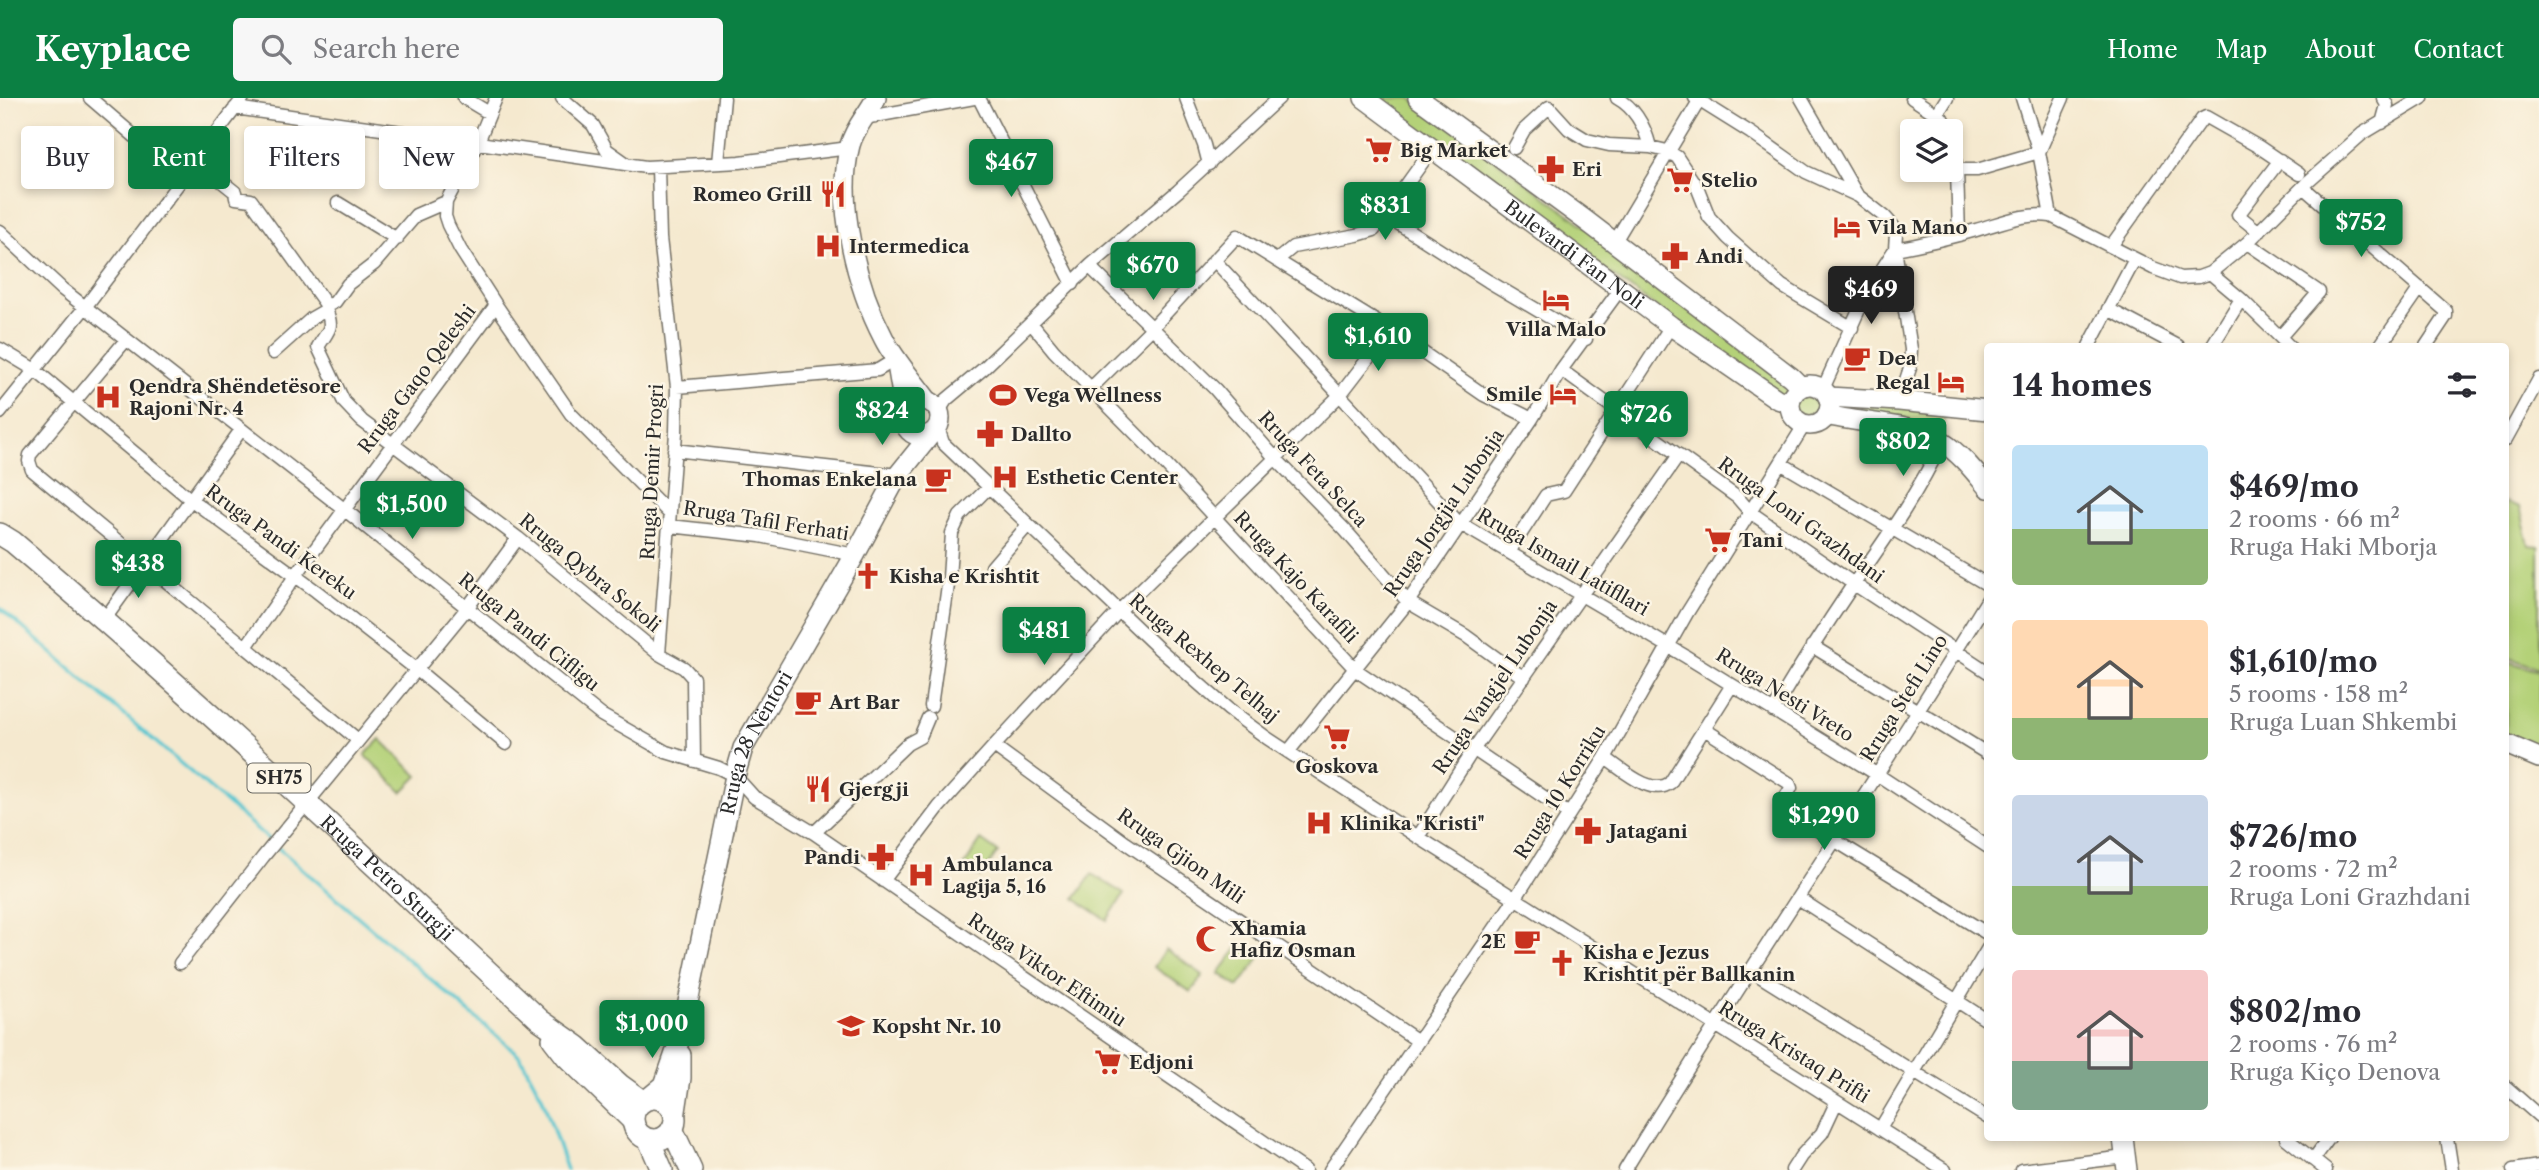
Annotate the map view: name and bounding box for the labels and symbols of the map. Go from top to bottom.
supermarket icon: Big Market [1364,135,1394,165]
place label: Big Market [1400,139,1508,162]
pin: $467 [970,140,1052,199]
pharmacy icon: Eri [1536,154,1566,184]
place label: Eri [1572,158,1602,181]
supermarket icon: Stelio [1665,165,1695,195]
place label: Stelio [1701,169,1758,192]
restaurant icon: Romeo Grill [818,179,848,209]
place label: Romeo Grill [693,183,812,206]
pin: $831 [1344,183,1426,242]
street label: Bulevardi Fan Noli [1500,195,1649,314]
pin: $752 [2320,200,2402,259]
hotel icon: Vila Mano [1832,212,1862,242]
place label: Vila Mano [1867,216,1968,239]
hospital icon: Intermedica [813,231,843,261]
place label: Intermedica [849,235,970,258]
pharmacy icon: Andi [1660,241,1690,271]
pin: $670 [1112,242,1194,302]
place label: Andi [1695,245,1743,268]
pin: $469 [1830,266,1912,326]
hotel icon: Villa Malo [1541,285,1571,315]
street label: Rruga Gaqo Qeleshi [353,300,481,458]
pin: $1,610 [1321,314,1435,373]
place label: Villa Malo [1505,318,1606,341]
cafe icon: Dea [1842,343,1872,373]
place label: Dea [1878,347,1918,370]
hotel icon: Regal [1936,367,1966,397]
place label: Regal [1876,371,1930,394]
place label: Qendra Shëndetësore Rajoni Nr. 4 [129,375,341,420]
hotel icon: Smile [1548,379,1578,409]
sports icon: Vega Wellness [988,380,1018,410]
hospital icon: Qendra Shëndetësore Rajoni Nr. 4 [93,382,123,412]
street label: Rruga Demir Progri [636,383,668,561]
place label: Smile [1486,383,1542,406]
place label: Vega Wellness [1023,384,1162,407]
pin: $824 [841,388,923,447]
pin: $726 [1605,392,1687,451]
street label: Rruga Feta Selca [1253,406,1373,532]
pin: $802 [1862,418,1944,478]
pharmacy icon: Dallto [975,419,1005,449]
place label: Dallto [1011,423,1072,446]
street label: Rruga Jorgjia Lubonja [1379,425,1509,601]
street label: Rruga Loni Grazhdani [1714,452,1889,588]
hospital icon: Esthetic Center [990,462,1020,492]
cafe icon: Thomas Enkelana [923,464,953,494]
place label: Esthetic Center [1026,466,1179,489]
place label: Thomas Enkelana [742,468,918,491]
street label: Rruga Pandi Kereku [201,479,361,605]
pin: $1,500 [355,482,469,541]
street label: Rruga Tafil Ferhati [681,497,851,546]
street label: Rruga Ismail Latifllari [1473,503,1653,621]
street label: Rruga Kajo Karafili [1229,506,1363,648]
street label: Rruga Qybra Sokoli [515,509,666,637]
supermarket icon: Tani [1703,525,1733,555]
place label: Tani [1739,529,1783,552]
pin: $438 [97,540,179,600]
church icon: Kisha e Krishtit [853,561,883,591]
place label: Kisha e Krishtit [889,565,1040,588]
street label: Rruga Pandi Cifligu [454,568,604,696]
street label: Rruga Rexhep Telhaj [1125,589,1283,727]
street label: Rruga Vangjel Lubonja [1428,595,1562,779]
pin: $481 [1003,608,1085,667]
street label: Rruga Stefi Lino [1856,630,1952,766]
street label: Rruga Nesti Vreto [1712,643,1858,747]
street label: Rruga 28 Nëntori [716,667,797,817]
cafe icon: Art Bar [793,687,823,717]
place label: Art Bar [828,691,901,714]
street label: Rruga 10 Korriku [1510,720,1611,863]
supermarket icon: Goskova [1322,722,1352,752]
place label: Goskova [1296,755,1379,778]
road number: SH75 [247,764,310,792]
restaurant icon: Gjergji [803,774,833,804]
place label: Gjergji [839,778,909,801]
pin: $1,290 [1767,792,1881,852]
street label: Rruga Gjion Mili [1113,804,1249,909]
hospital icon: Klinika "Kristi" [1304,808,1334,838]
street label: Rruga Petro Sturgji [316,810,459,945]
place label: Klinika "Kristi" [1340,812,1484,835]
pharmacy icon: Jatagani [1573,816,1603,846]
place label: Jatagani [1606,820,1688,843]
pharmacy icon: Pandi [866,842,896,872]
place label: Pandi [804,846,860,869]
place label: Ambulanca Lagija 5, 16 [941,853,1054,898]
hospital icon: Ambulanca Lagija 5, 16 [906,860,936,890]
street label: Rruga Viktor Eftimiu [963,908,1131,1032]
place label: Xhamia Hafiz Osman [1229,917,1356,962]
mosque icon: Xhamia Hafiz Osman [1194,924,1224,954]
cafe icon: 2E [1512,926,1542,956]
place label: 2E [1481,930,1506,953]
place label: Kisha e Jezus Krishtit për Ballkanin [1583,941,1795,986]
church icon: Kisha e Jezus Krishtit për Ballkanin [1547,948,1577,978]
street label: Rruga Kristaq Prifti [1714,996,1874,1108]
pin: $1,000 [595,1000,709,1060]
school or university icon: Kopsht Nr. 10 [836,1011,866,1041]
place label: Kopsht Nr. 10 [872,1015,1001,1038]
supermarket icon: Edjoni [1093,1047,1123,1077]
place label: Edjoni [1129,1051,1194,1074]

